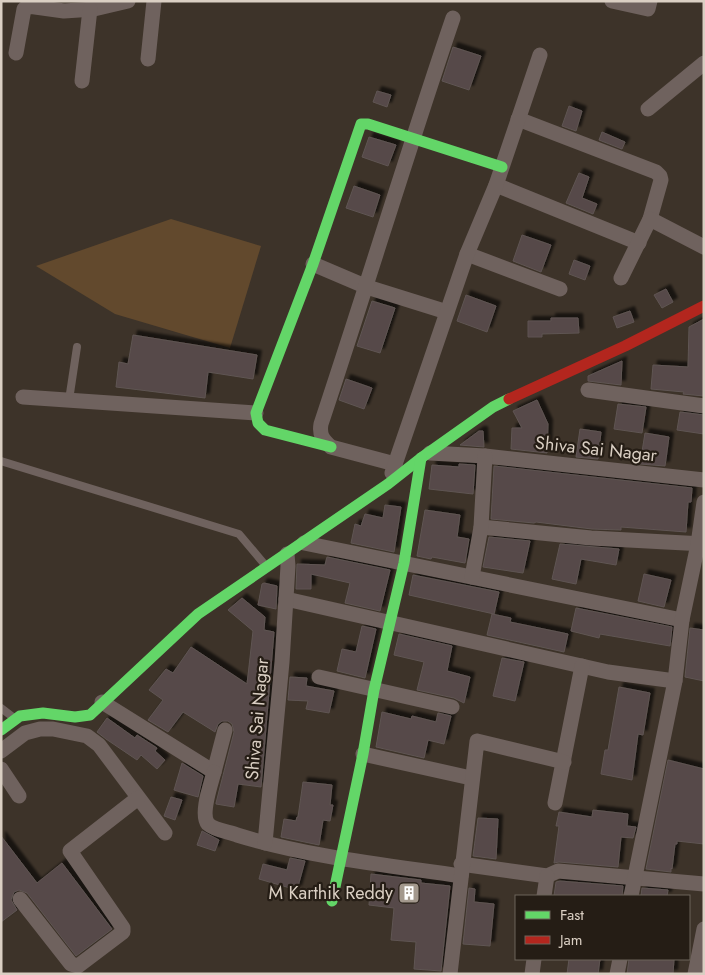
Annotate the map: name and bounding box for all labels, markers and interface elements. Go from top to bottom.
street label: Shiva Sai Nagar [534,430,659,468]
street label: Shiva Sai Nagar [239,656,275,781]
place label: M Karthik Reddy [268,880,393,906]
building icon: M Karthik Reddy [397,881,421,905]
legend [515,895,690,960]
text: Fast [560,904,584,926]
text: Jam [558,929,583,951]

